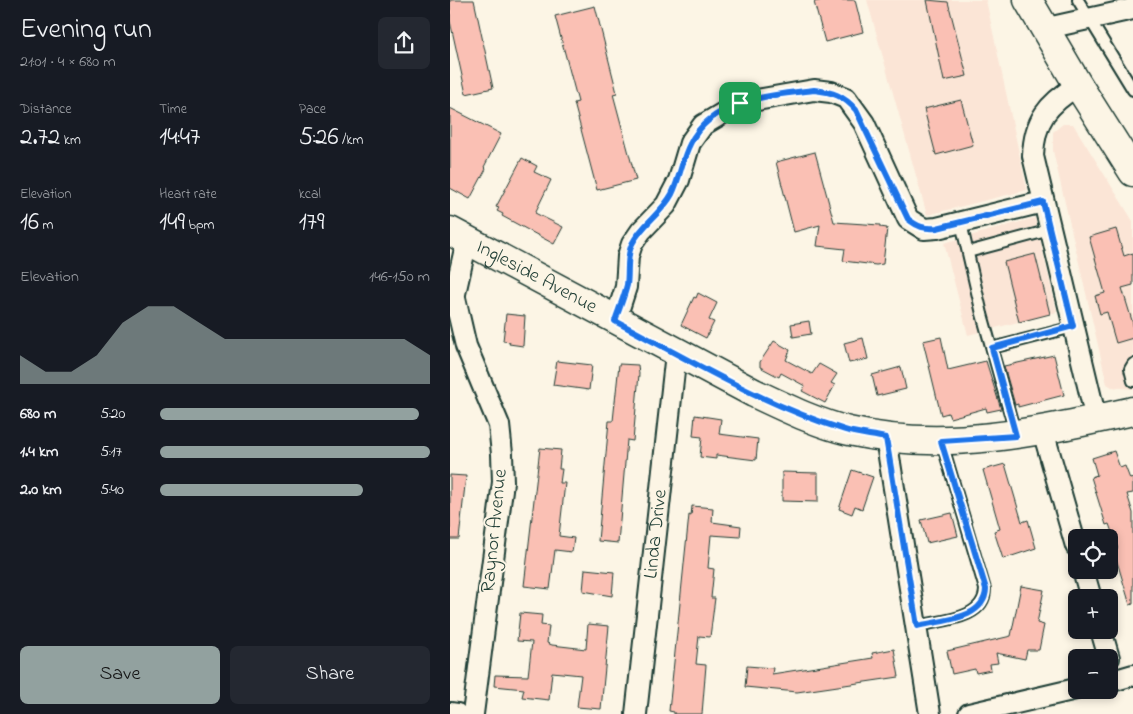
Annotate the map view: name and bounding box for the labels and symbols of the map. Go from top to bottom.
pin [719,82,761,124]
street label: Ingleside Avenue [471,233,602,321]
street label: Raynor Avenue [474,468,516,594]
street label: Linda Drive [637,488,675,580]

